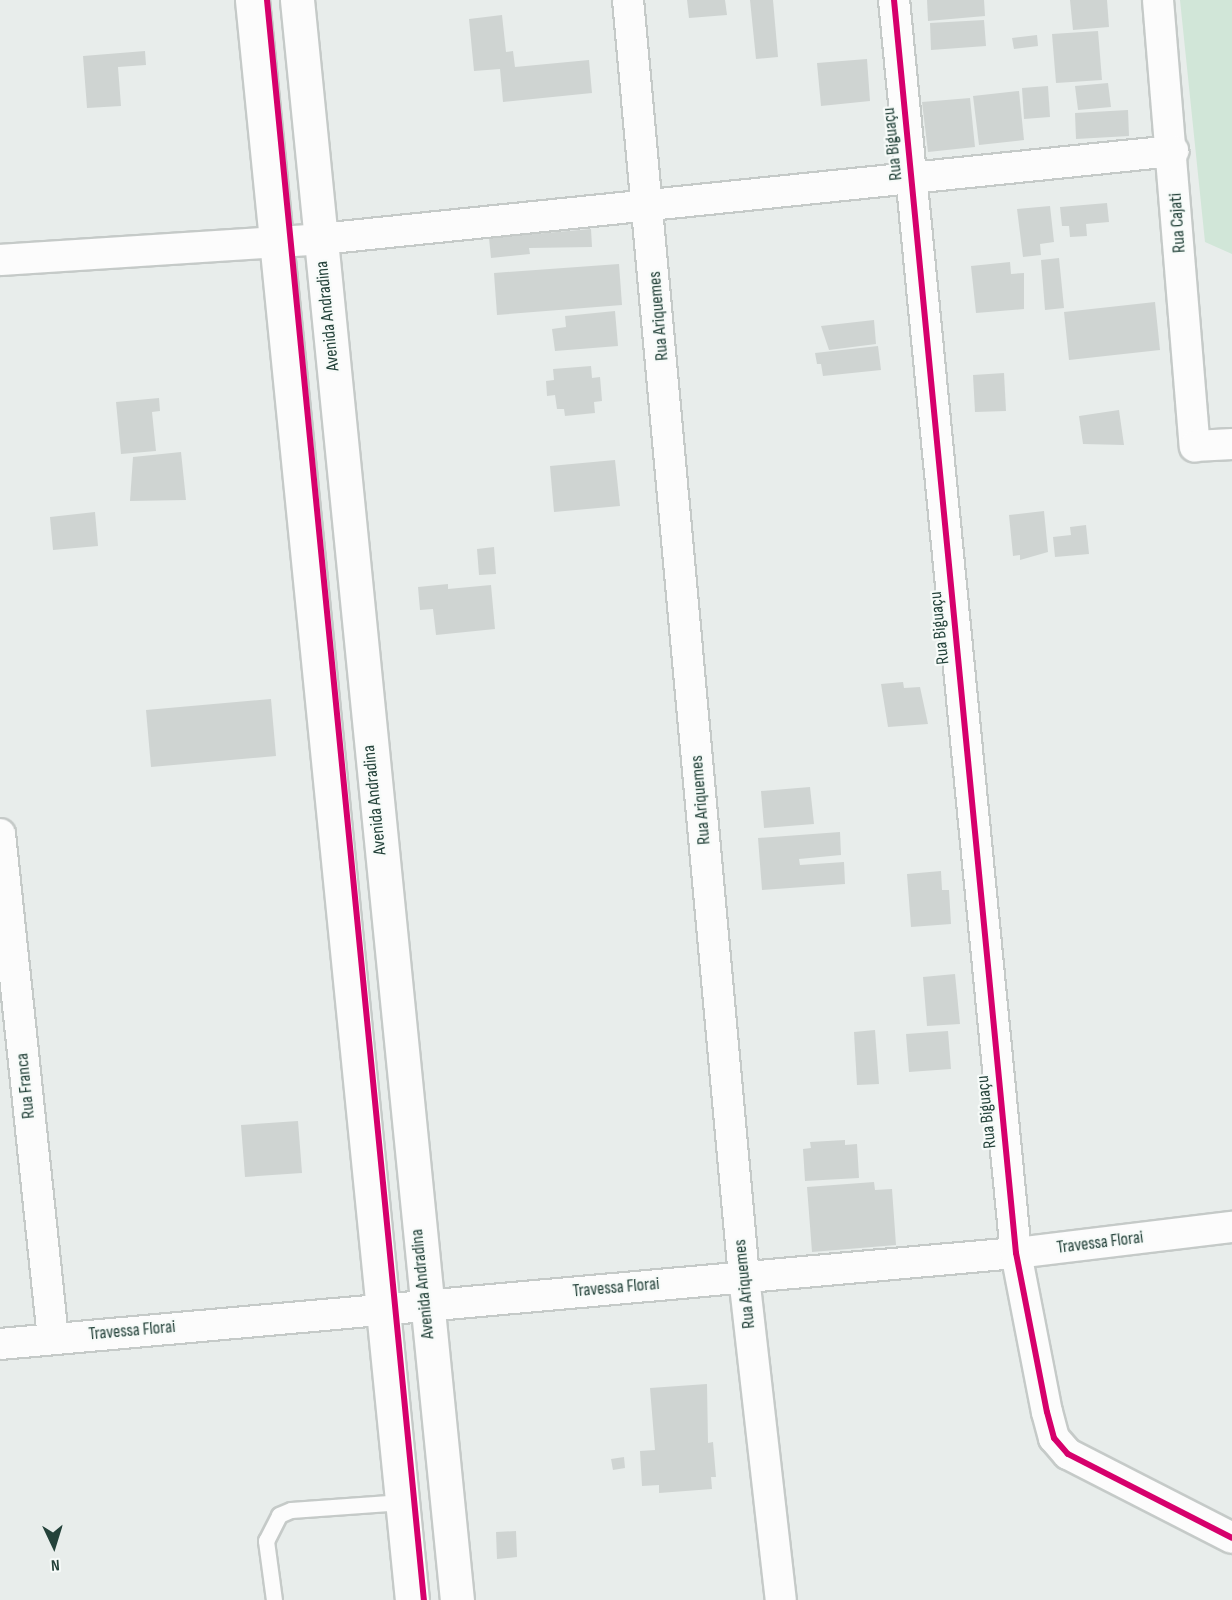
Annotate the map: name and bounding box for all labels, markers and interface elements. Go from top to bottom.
street label: Rua Biguaçu [878,106,908,182]
street label: Rua Cajati [1165,192,1191,254]
street label: Avenida Andradina [311,260,345,372]
street label: Rua Ariquemes [644,270,674,362]
street label: Rua Biguaçu [925,590,955,666]
street label: Avenida Andradina [358,744,392,856]
street label: Rua Ariquemes [686,754,716,846]
street label: Rua Franca [12,1052,40,1120]
street label: Rua Biguaçu [972,1074,1002,1150]
street label: Travessa Florai [1056,1227,1144,1259]
street label: Avenida Andradina [406,1228,440,1340]
street label: Rua Ariquemes [730,1238,760,1330]
street label: Travessa Florai [572,1273,660,1303]
street label: Travessa Florai [88,1316,176,1346]
north arrow [24,1516,84,1576]
text: N [50,1555,60,1574]

